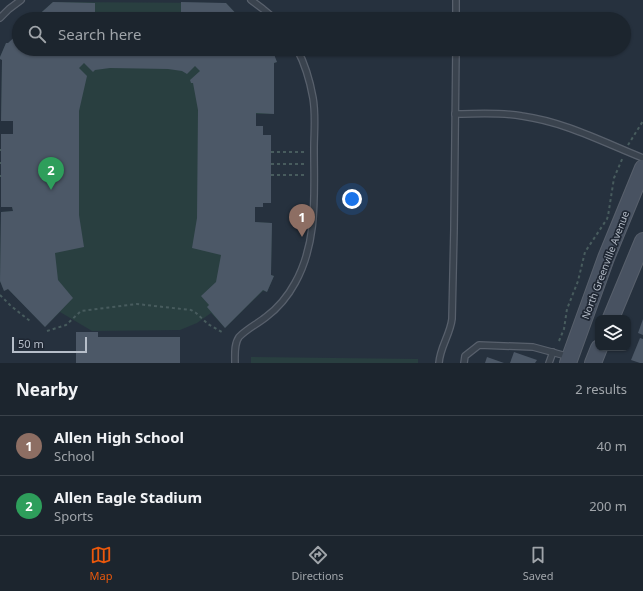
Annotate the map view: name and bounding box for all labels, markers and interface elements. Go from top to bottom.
search box [12,12,631,56]
icon: search [26,23,48,45]
text: Search here [58,24,141,44]
pin: 2 [38,157,64,190]
your location [342,189,362,209]
pin: 1 [289,204,315,237]
street label: North Greenville Avenue [578,208,632,321]
map controls [595,315,631,351]
button: layers [595,315,631,351]
scale bar [12,335,87,354]
text: 50 m [18,336,44,351]
text: Nearby [16,378,78,401]
text: 2 results [575,380,627,398]
text: Allen High School [54,427,184,447]
text: 1 [25,437,33,455]
text: 40 m [597,437,627,455]
text: School [54,447,95,465]
text: Allen Eagle Stadium [54,487,202,507]
text: 2 [25,497,33,515]
text: 200 m [589,497,627,515]
text: Sports [54,507,93,525]
tab: Map [90,544,112,583]
tab: Directions [291,544,344,583]
tab: Saved [523,544,553,583]

